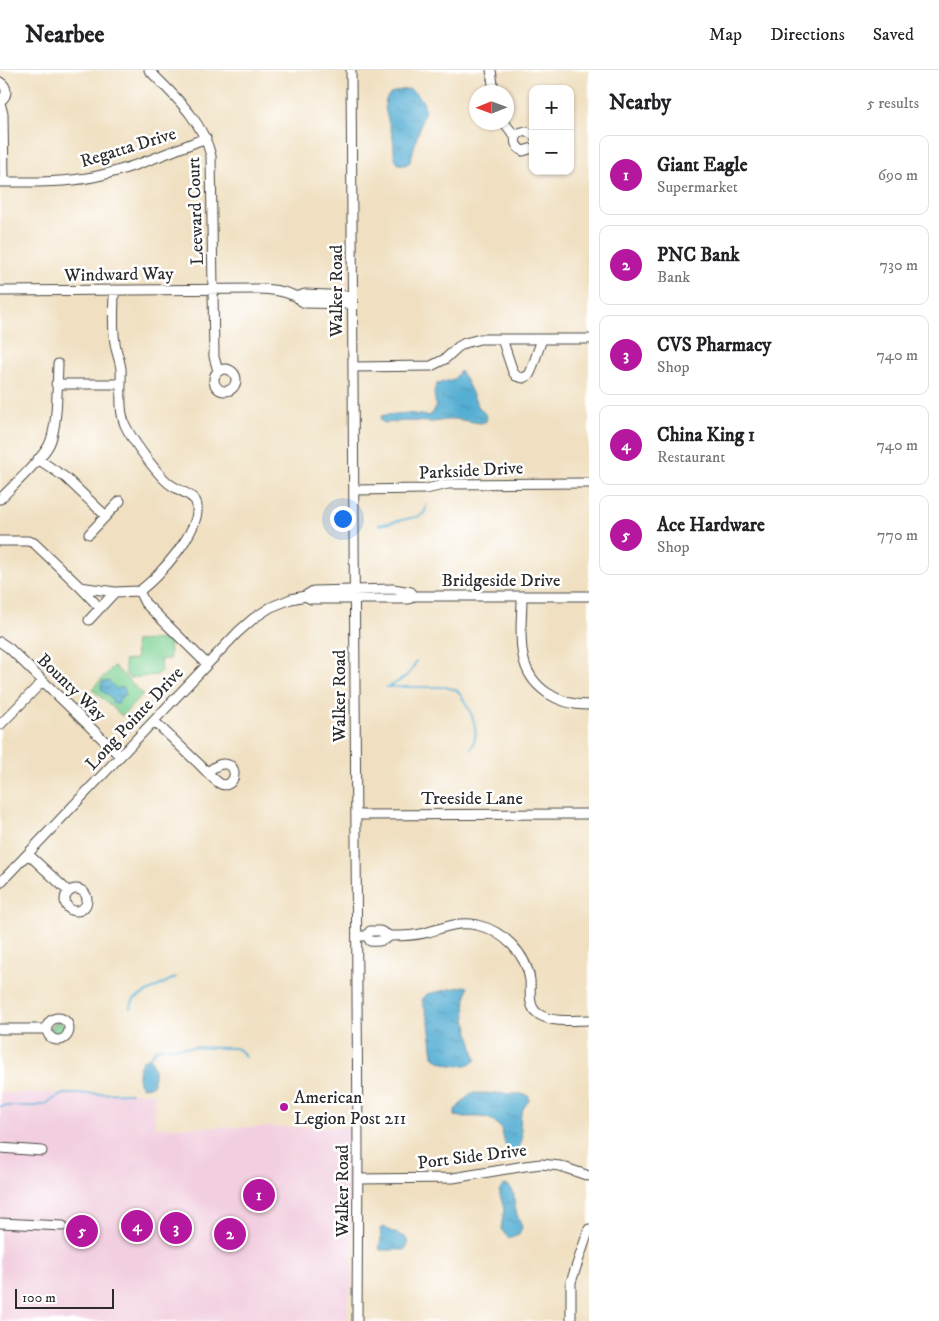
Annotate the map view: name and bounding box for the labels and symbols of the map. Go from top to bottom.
north arrow [469,85,514,130]
street label: Regatta Drive [78,123,179,173]
street label: Leeward Court [183,156,209,266]
street label: Walker Road [326,245,348,338]
street label: Windward Way [63,263,174,287]
street label: Parkside Drive [418,457,524,485]
your location [330,506,356,532]
street label: Bridgeside Drive [442,570,560,592]
street label: Bounty Way [32,649,111,726]
street label: Walker Road [329,650,351,743]
street label: Long Pointe Drive [81,662,188,775]
street label: Treeside Lane [421,788,523,810]
place label: American Legion Post 211 [294,1087,406,1130]
marker: American Legion Post 211 [278,1101,290,1113]
street label: Port Side Drive [416,1139,528,1175]
street label: Walker Road [332,1145,354,1238]
pin: 1 [243,1176,275,1214]
pin: 4 [121,1207,153,1245]
pin: 3 [160,1209,192,1247]
pin: 5 [66,1212,98,1250]
pin: 2 [214,1215,246,1253]
scale bar [15,1286,114,1309]

